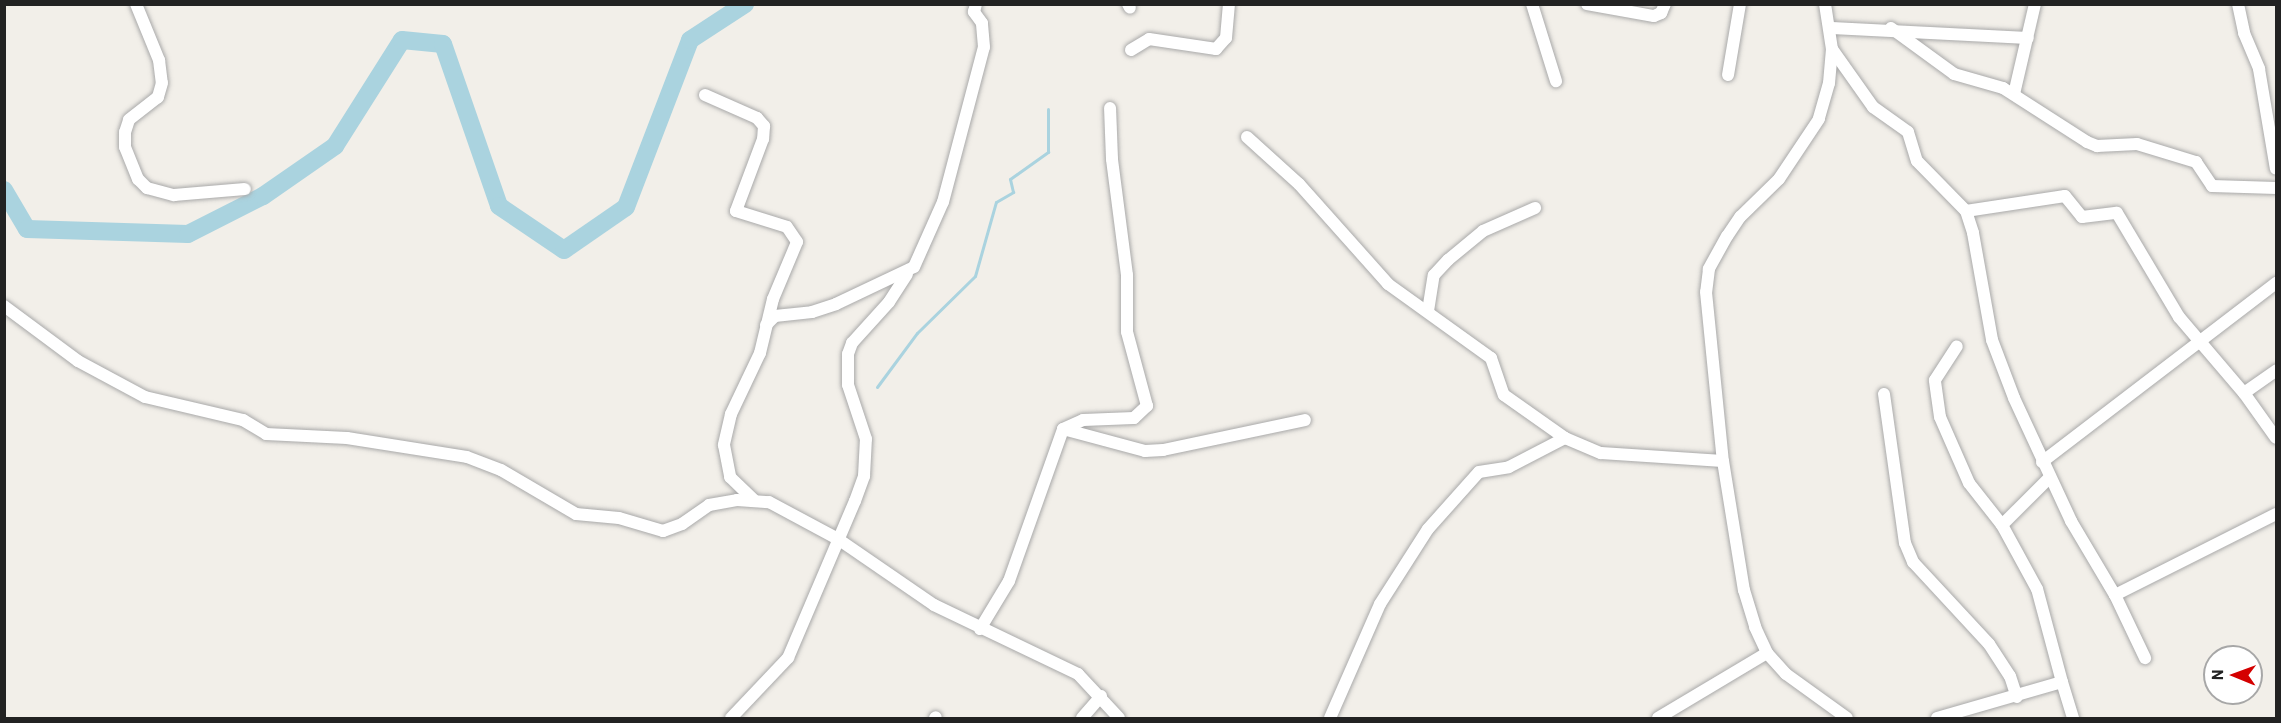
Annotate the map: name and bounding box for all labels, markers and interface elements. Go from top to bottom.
north arrow [2203,645,2263,705]
text: N [2207,669,2226,680]

